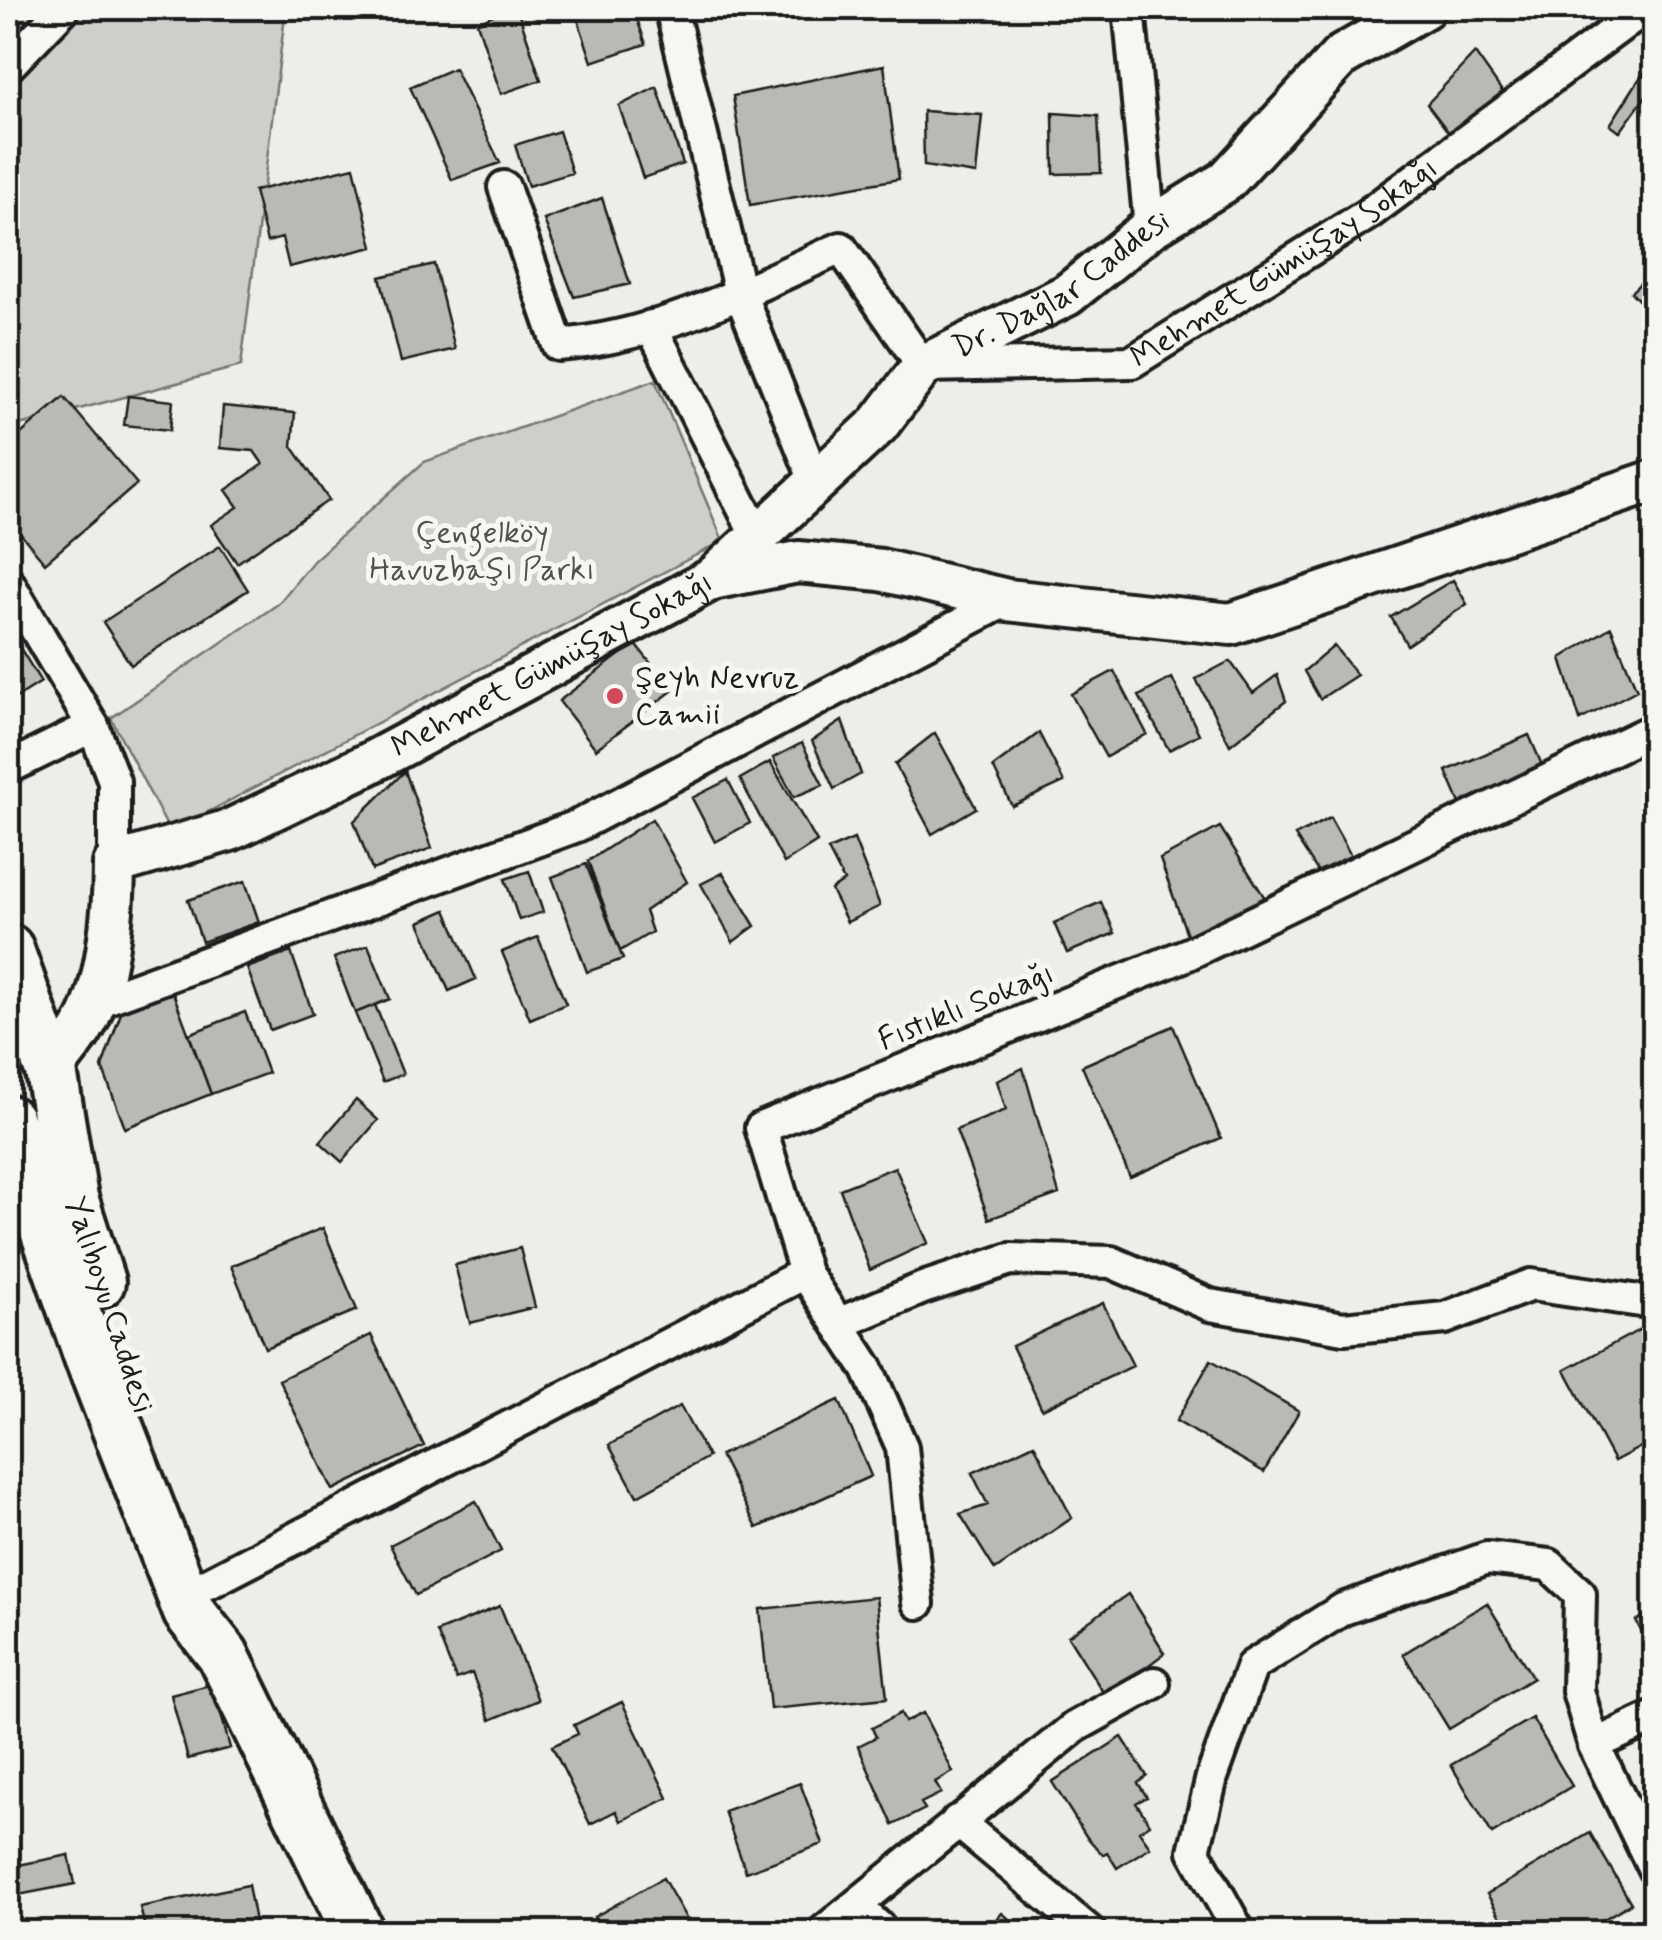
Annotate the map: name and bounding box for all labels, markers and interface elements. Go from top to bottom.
street label: Mehmet Gümüşay Sokağı [1122,148,1447,379]
street label: Dr. Dağlar Caddesi [946,200,1178,369]
park label: Çengelköy Havuzbaşı Parkı [369,512,595,591]
street label: Mehmet Gümüşay Sokağı [384,561,720,768]
place label: Şeyh Nevruz Camii [635,657,799,736]
marker: Şeyh Nevruz Camii [604,685,626,707]
street label: Fıstıklı Sokağı [872,953,1060,1061]
street label: Yalıboyu Caddesi [54,1191,164,1419]

